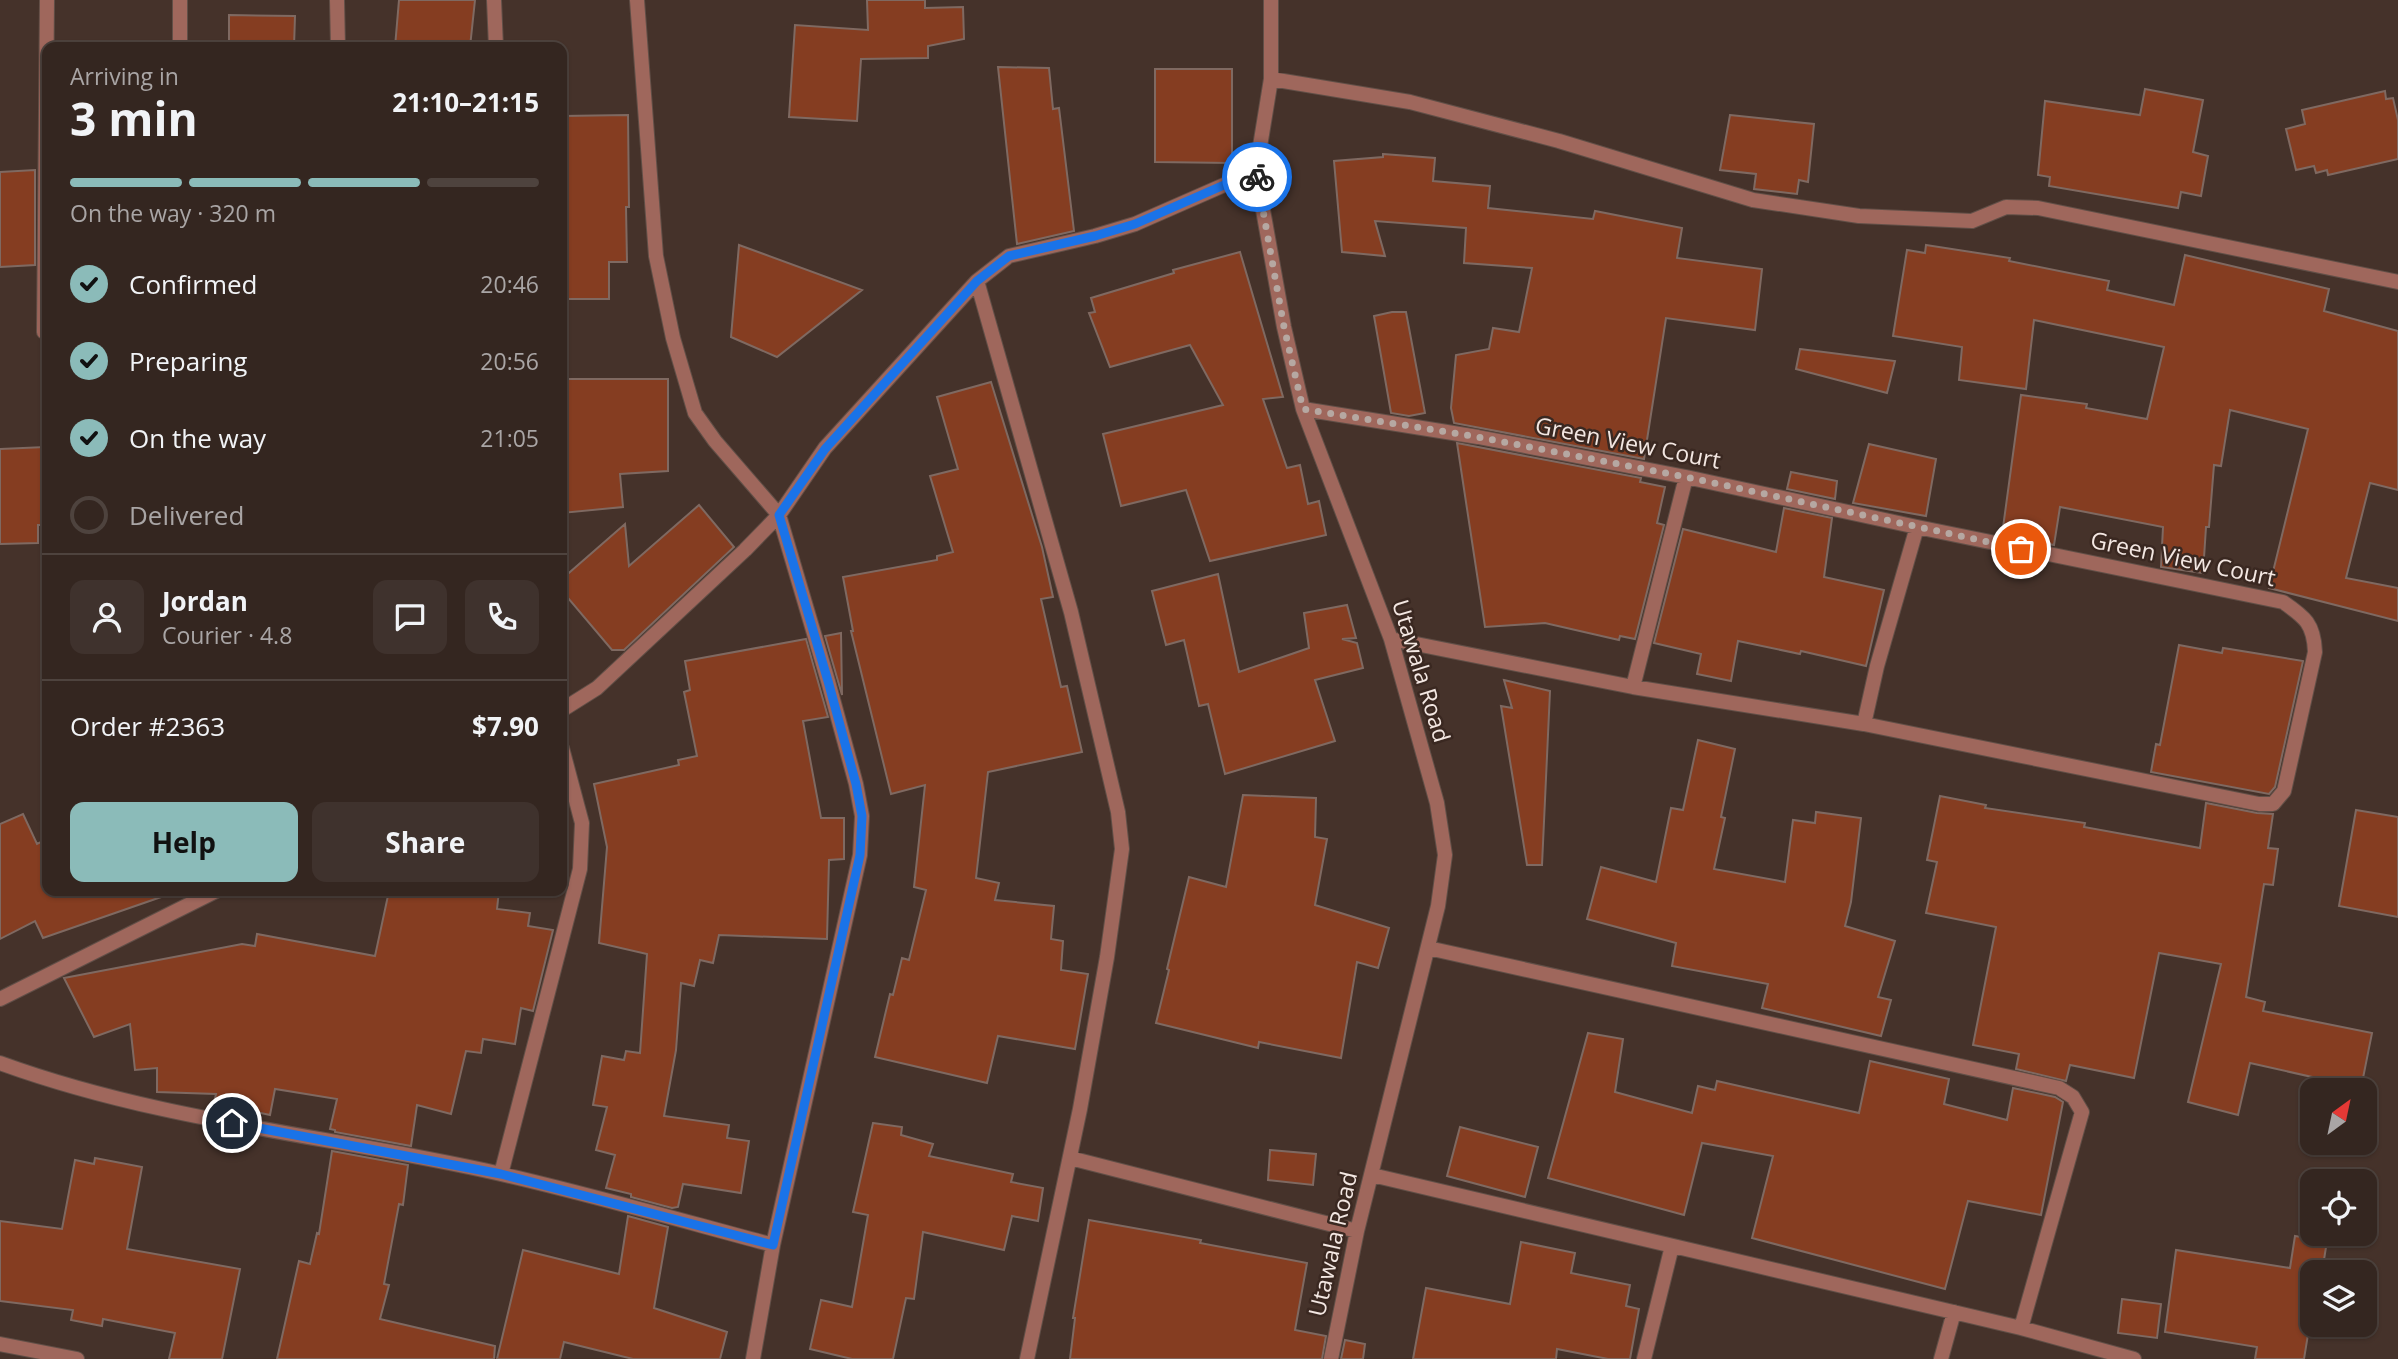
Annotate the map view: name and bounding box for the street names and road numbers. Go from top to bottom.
street label: Green View Court [1533,408,1724,476]
street label: Green View Court [2088,523,2279,593]
street label: Utawala Road [1385,595,1459,746]
street label: Utawala Road [1300,1168,1364,1319]

